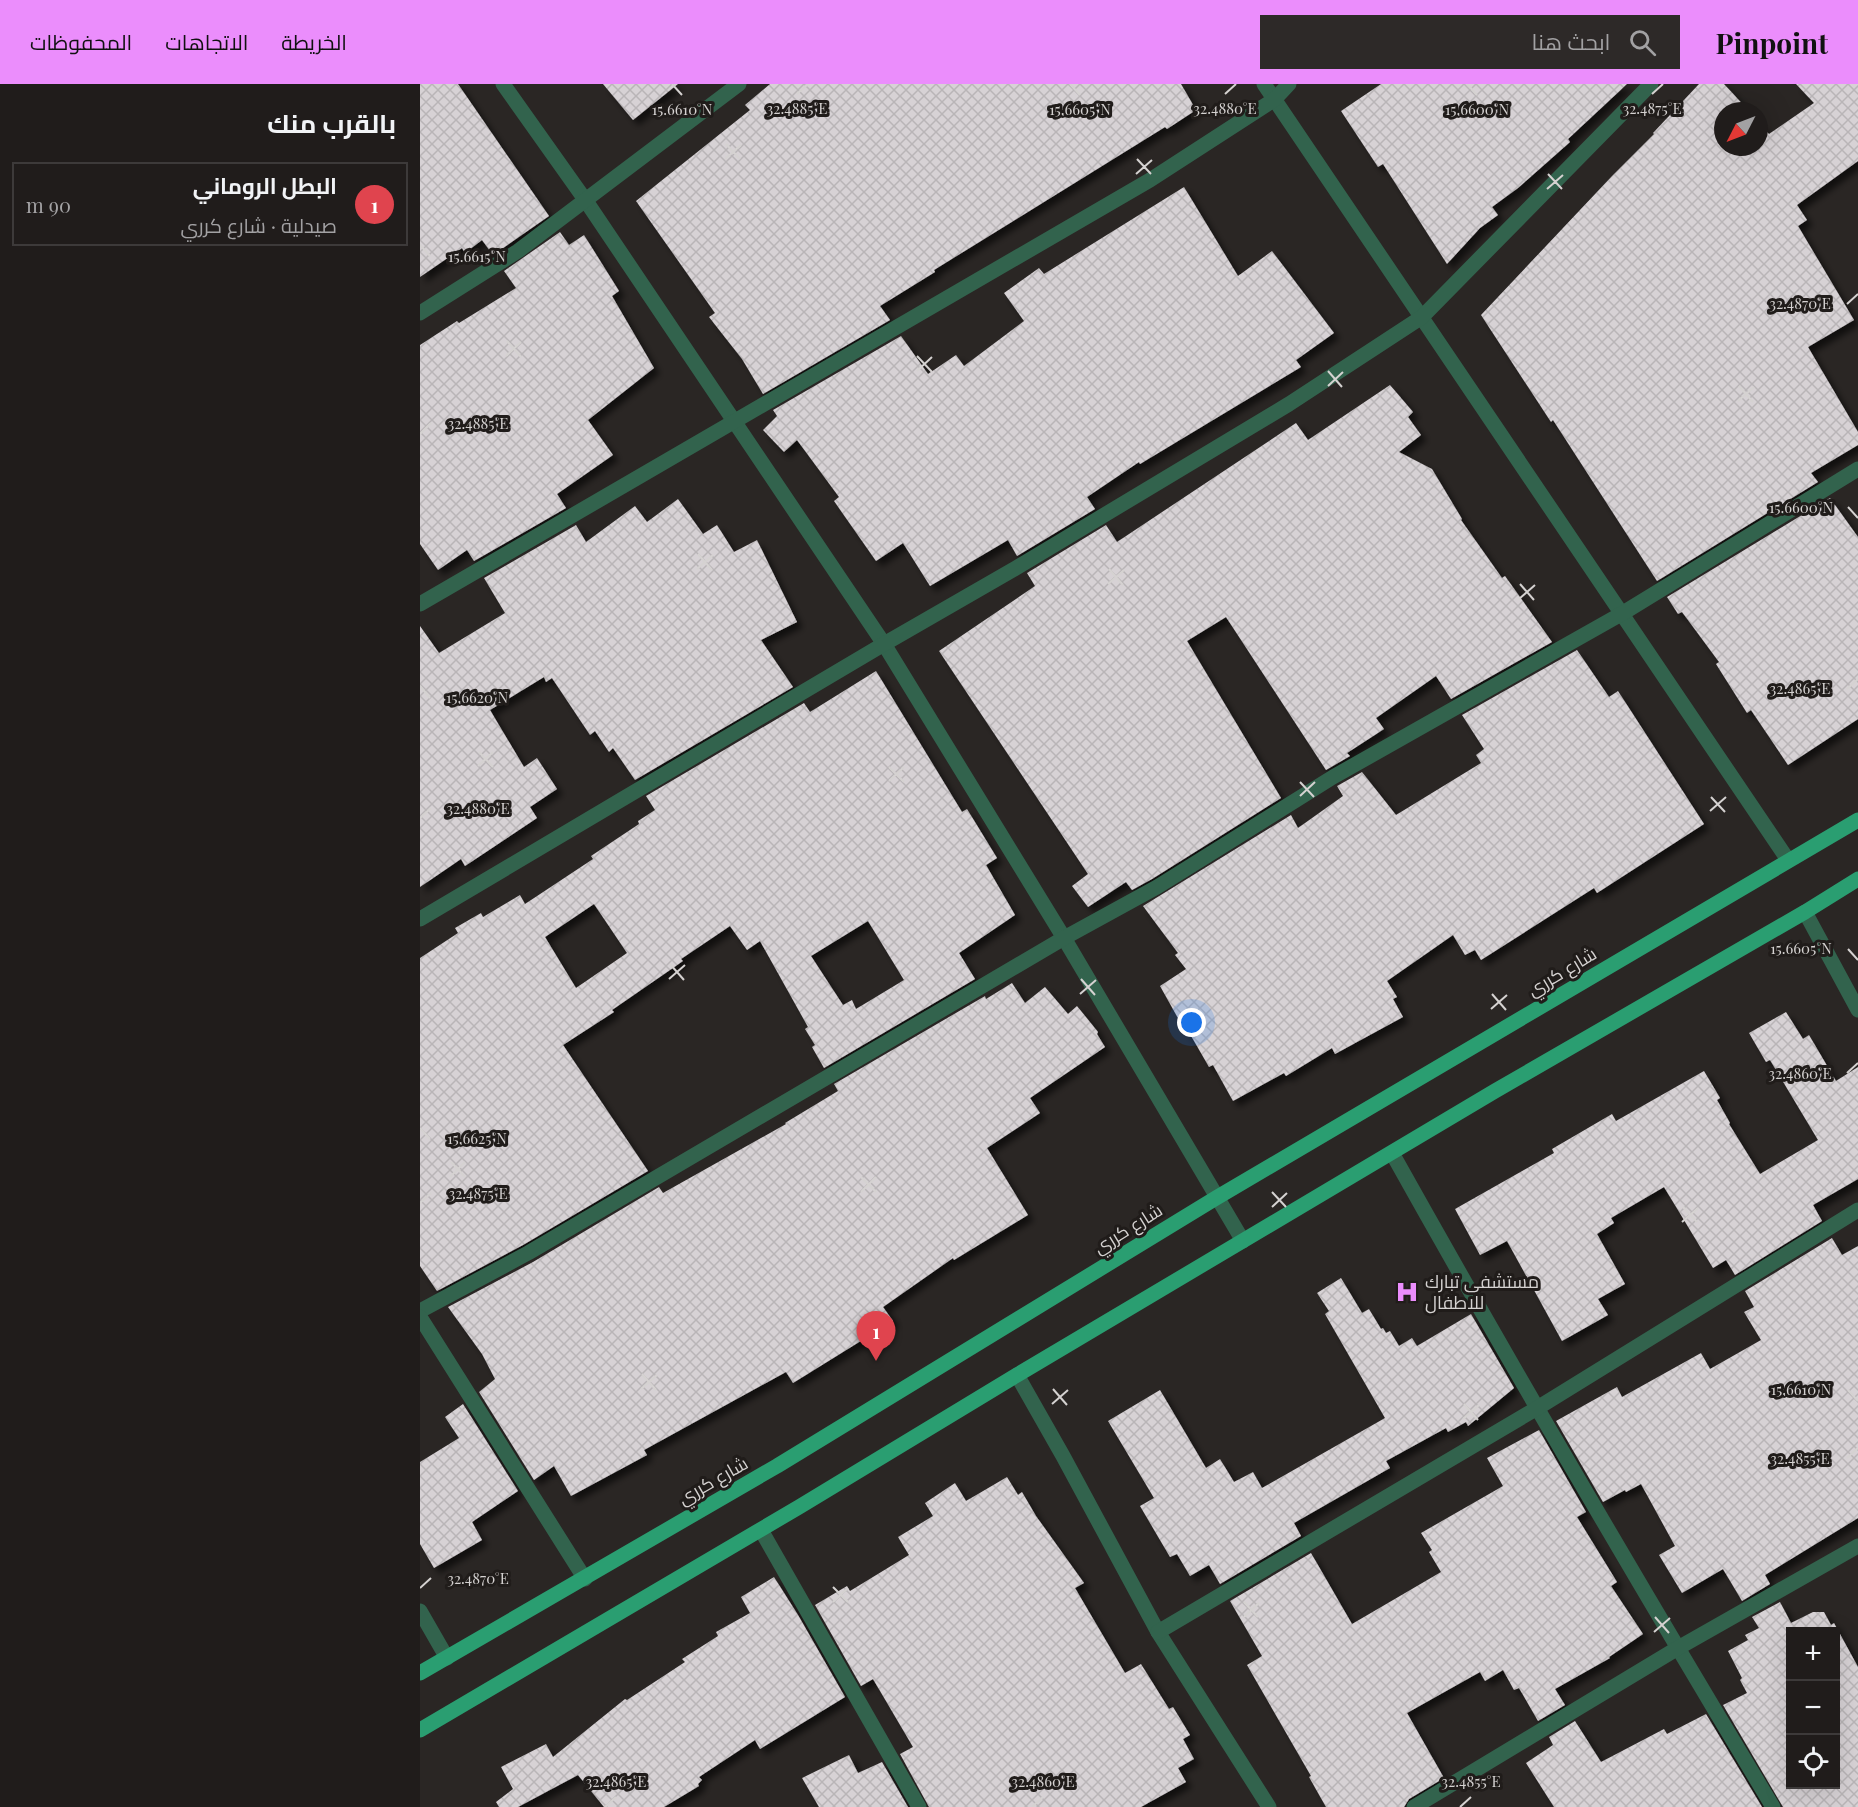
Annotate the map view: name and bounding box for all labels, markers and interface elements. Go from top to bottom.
search box [1260,15,1680,69]
text: Pinpoint [1716,24,1828,61]
text: ابحث هنا [1532,26,1611,56]
icon: search [1626,26,1659,59]
text: المحفوظات [30,27,132,55]
text: الاتجاهات [165,27,248,55]
text: الخريطة [281,27,347,55]
text: 32.4885°E [767,98,827,118]
text: 32.4880°E [1193,98,1257,118]
text: 32.4875°E [1622,98,1682,118]
text: 15.6610°N [652,99,713,119]
text: 15.6605°N [1049,99,1111,119]
text: 15.6600°N [1445,99,1509,119]
north arrow [1714,102,1768,156]
text: بالقرب منك [267,105,396,140]
text: البطل الروماني [193,170,337,200]
text: 90 m [26,191,71,218]
text: 1 [371,191,378,218]
text: صيدلية · شارع كرري [180,211,337,238]
text: 15.6615°N [448,246,506,266]
text: 32.4870°E [1769,293,1831,313]
text: 32.4885°E [448,413,508,433]
text: 15.6600°N [1769,497,1833,517]
text: 32.4865°E [1770,678,1830,698]
text: 15.6620°N [446,687,508,707]
text: 32.4880°E [446,798,510,818]
text: 15.6605°N [1770,938,1832,958]
street label: شارع كرري [1522,941,1602,1004]
your location [1177,1008,1206,1037]
text: 32.4860°E [1768,1063,1832,1083]
text: 15.6625°N [447,1128,507,1148]
text: 32.4875°E [448,1183,508,1203]
street label: شارع كرري [1089,1198,1168,1261]
place label: مستشفى تبارك للاطفال [1425,1269,1539,1314]
hospital icon: مستشفى تبارك للاطفال [1394,1279,1420,1305]
pin: 1 [856,1312,896,1361]
text: 15.6610°N [1771,1379,1832,1399]
text: 32.4855°E [1770,1448,1830,1468]
street label: شارع كرري [673,1451,753,1512]
text: 32.4870°E [447,1568,509,1588]
map controls [1786,1627,1840,1789]
button: + [1786,1627,1840,1681]
button: − [1786,1681,1840,1735]
button: locate [1786,1735,1840,1789]
text: 32.4865°E [586,1771,646,1791]
text: 32.4860°E [1011,1771,1075,1791]
text: 32.4855°E [1441,1771,1501,1791]

